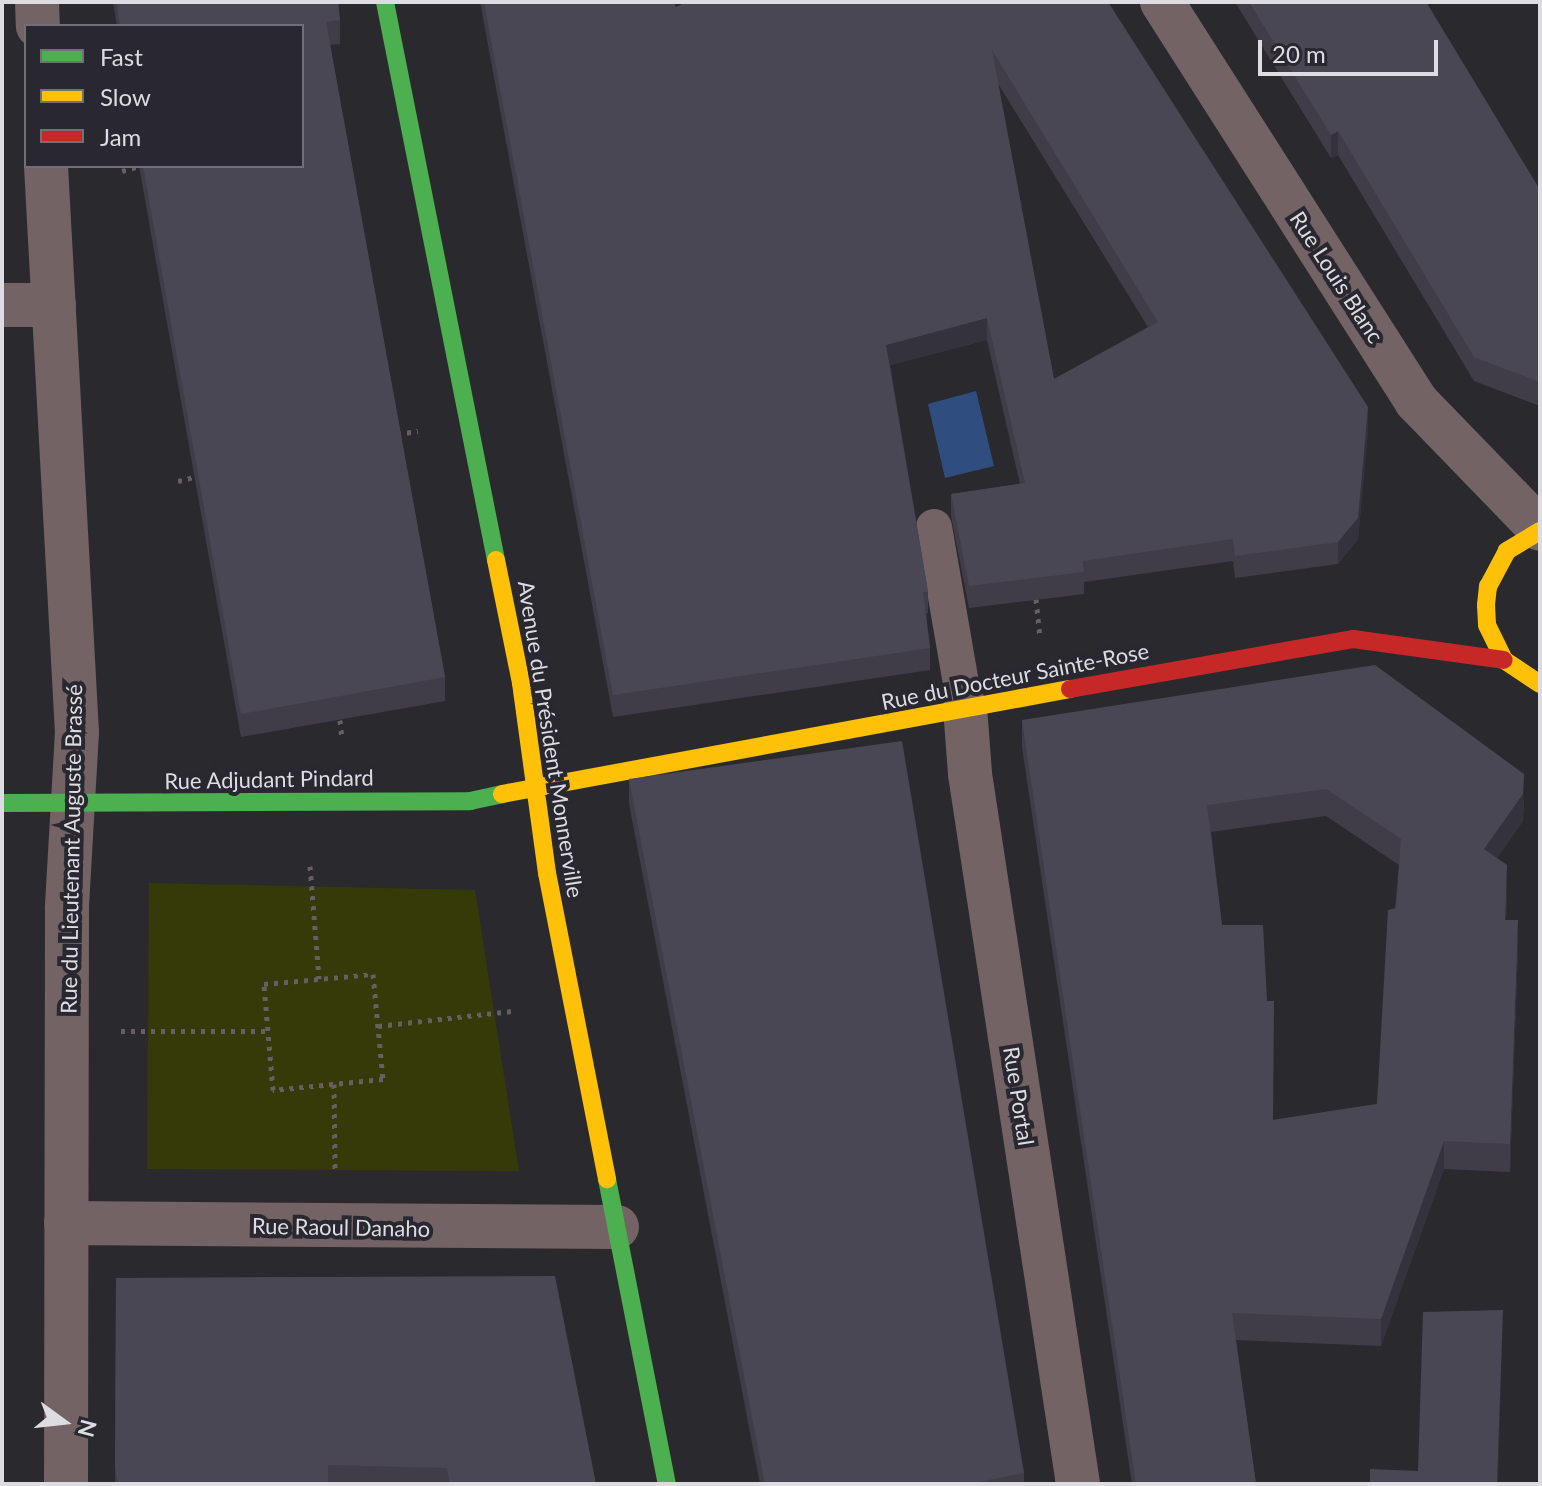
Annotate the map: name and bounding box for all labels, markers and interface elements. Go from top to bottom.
legend [24,24,304,168]
scale bar [1262,24,1442,74]
text: 20 m [1272,39,1326,68]
text: Fast [100,42,143,71]
text: Slow [100,82,151,111]
text: Jam [100,122,141,151]
street label: Rue Louis Blanc [1285,206,1389,348]
street label: Avenue du Président Monnerville [513,579,589,899]
street label: Rue du Docteur Sainte-Rose [879,637,1151,715]
street label: Rue du Lieutenant Auguste Brassé [55,684,87,1014]
street label: Rue Adjudant Pindard [164,764,374,794]
street label: Rue Portal [998,1045,1040,1147]
street label: Rue Raoul Danaho [252,1212,430,1242]
north arrow [24,1382,104,1462]
text: N [72,1417,103,1440]

